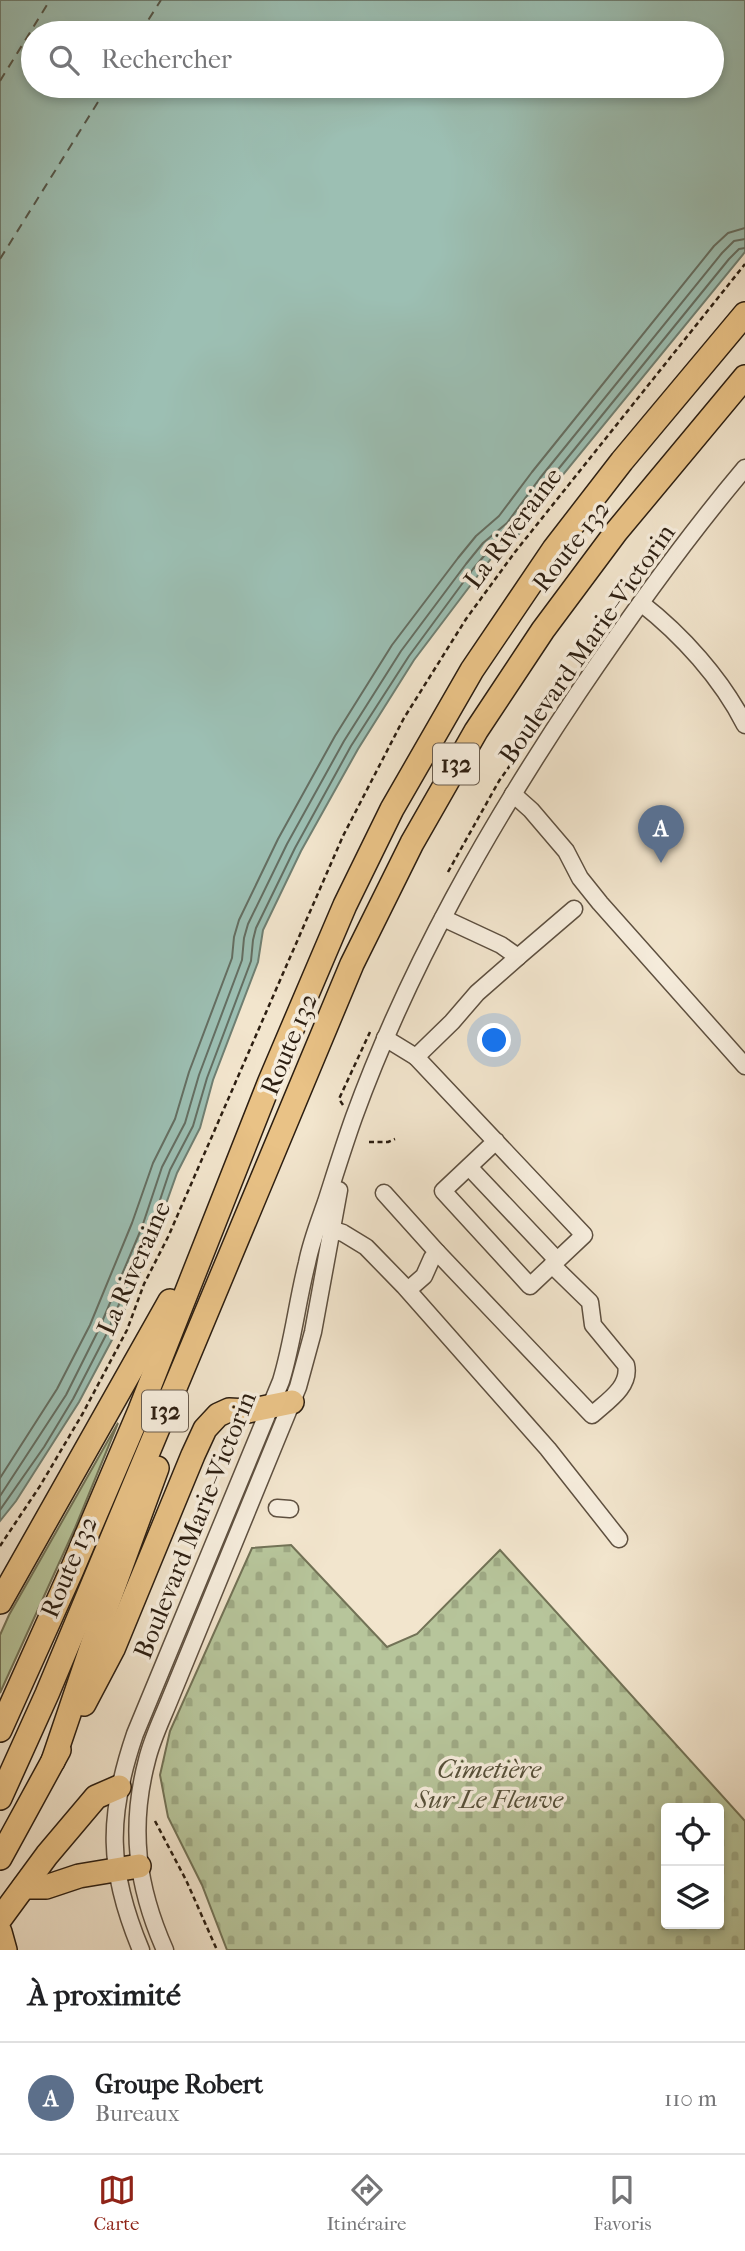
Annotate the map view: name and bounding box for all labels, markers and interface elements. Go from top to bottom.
search box [21,21,724,98]
icon: search [45,41,83,79]
text: Rechercher [101,44,232,75]
street label: La Riveraine [457,461,569,595]
street label: Route 132 [526,494,616,598]
street label: Boulevard Marie-Victorin [492,518,682,770]
road number: 132 [433,744,479,784]
pin: A [638,805,684,863]
street label: Route 132 [254,989,324,1099]
your location [477,1023,511,1057]
street label: La Riveraine [91,1196,177,1340]
street label: Boulevard Marie-Victorin [127,1387,263,1663]
road number: 132 [142,1391,188,1432]
street label: Route 132 [34,1512,104,1622]
park label: Cimetière Sur Le Fleuve [414,1754,564,1815]
map controls [661,1803,724,1929]
button: locate [661,1803,724,1866]
button: layers [661,1866,724,1929]
text: À proximité [28,1978,181,2013]
text: Groupe Robert [95,2069,263,2100]
text: A [44,2085,58,2112]
text: 110 m [664,2085,717,2112]
text: Bureaux [95,2100,180,2127]
tab: Carte [94,2171,140,2235]
tab: Itinéraire [327,2171,406,2235]
tab: Favoris [594,2171,651,2235]

